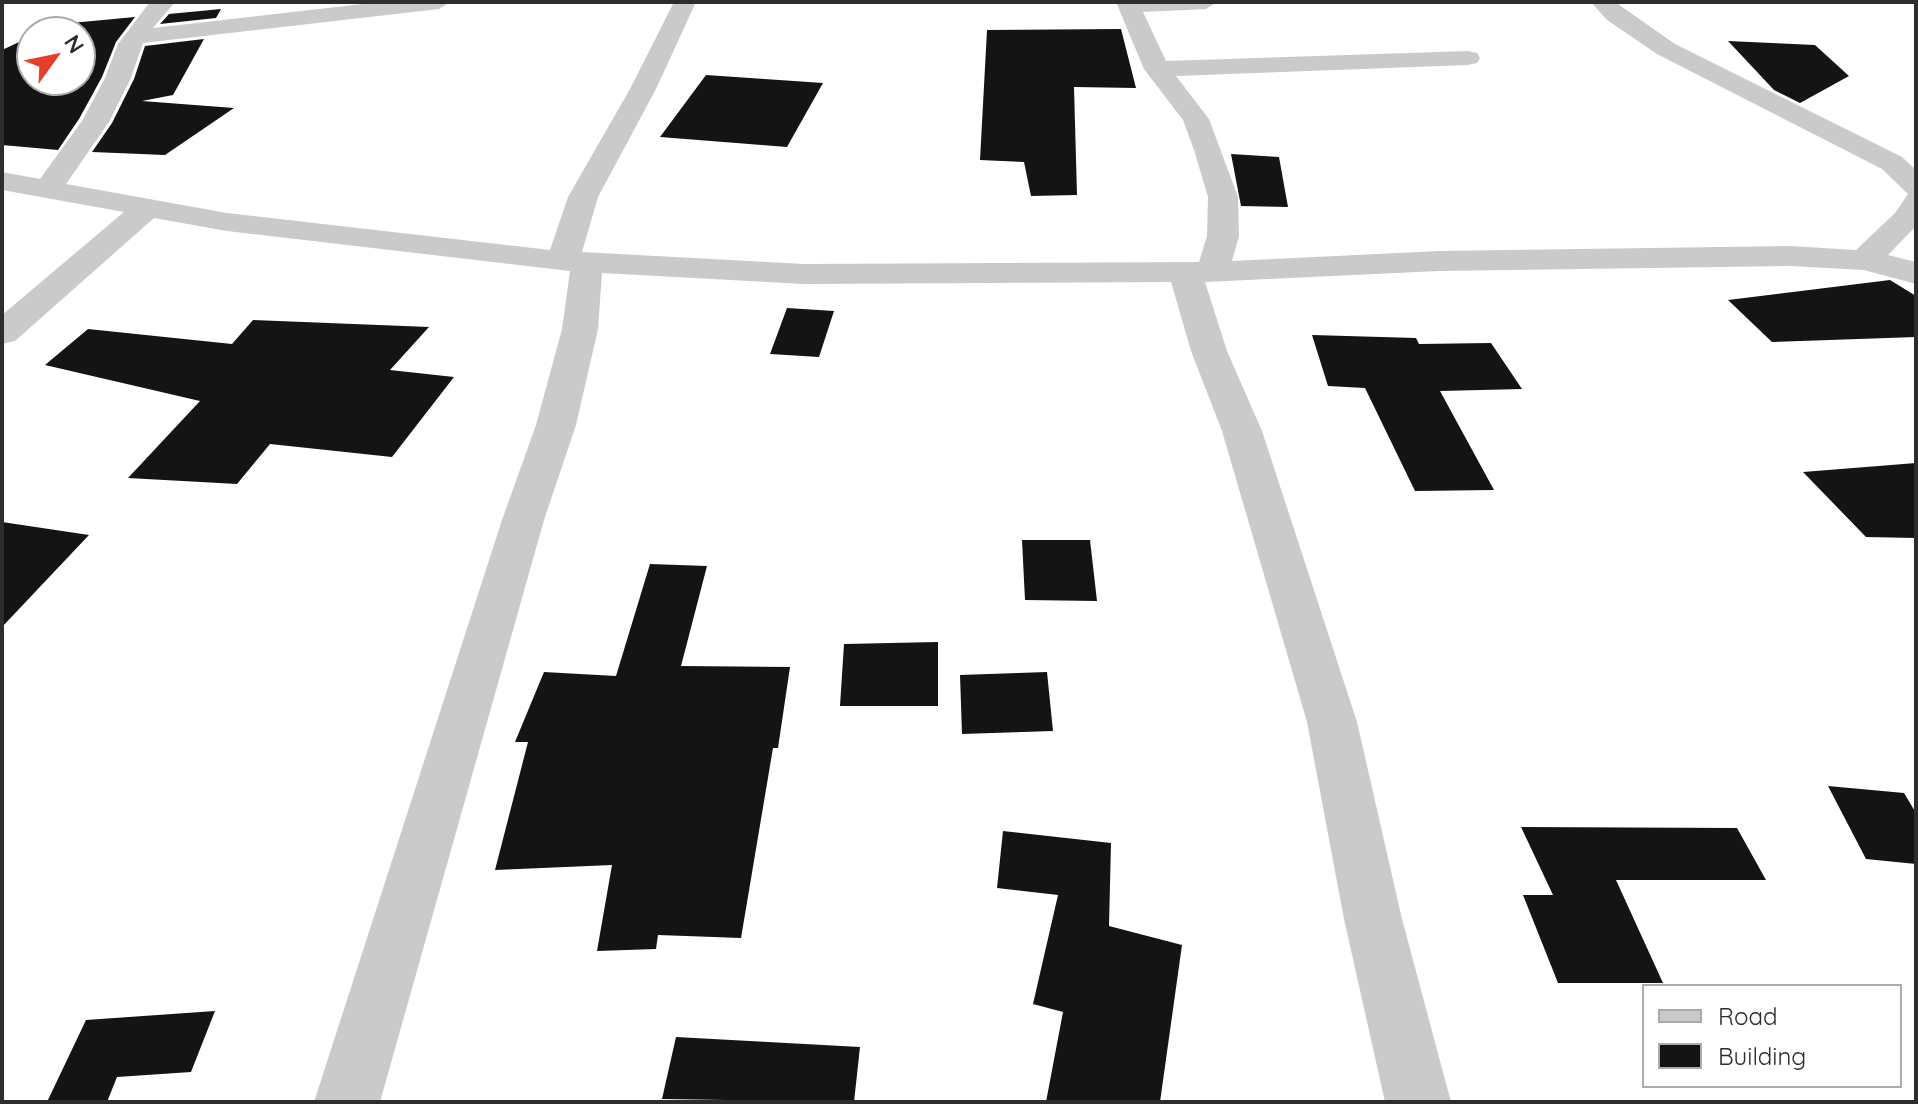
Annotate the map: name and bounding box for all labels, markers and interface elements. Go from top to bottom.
north arrow [16,16,96,96]
text: N [58,30,91,58]
legend [1642,984,1902,1088]
text: Road [1718,1001,1778,1031]
text: Building [1718,1041,1806,1071]

